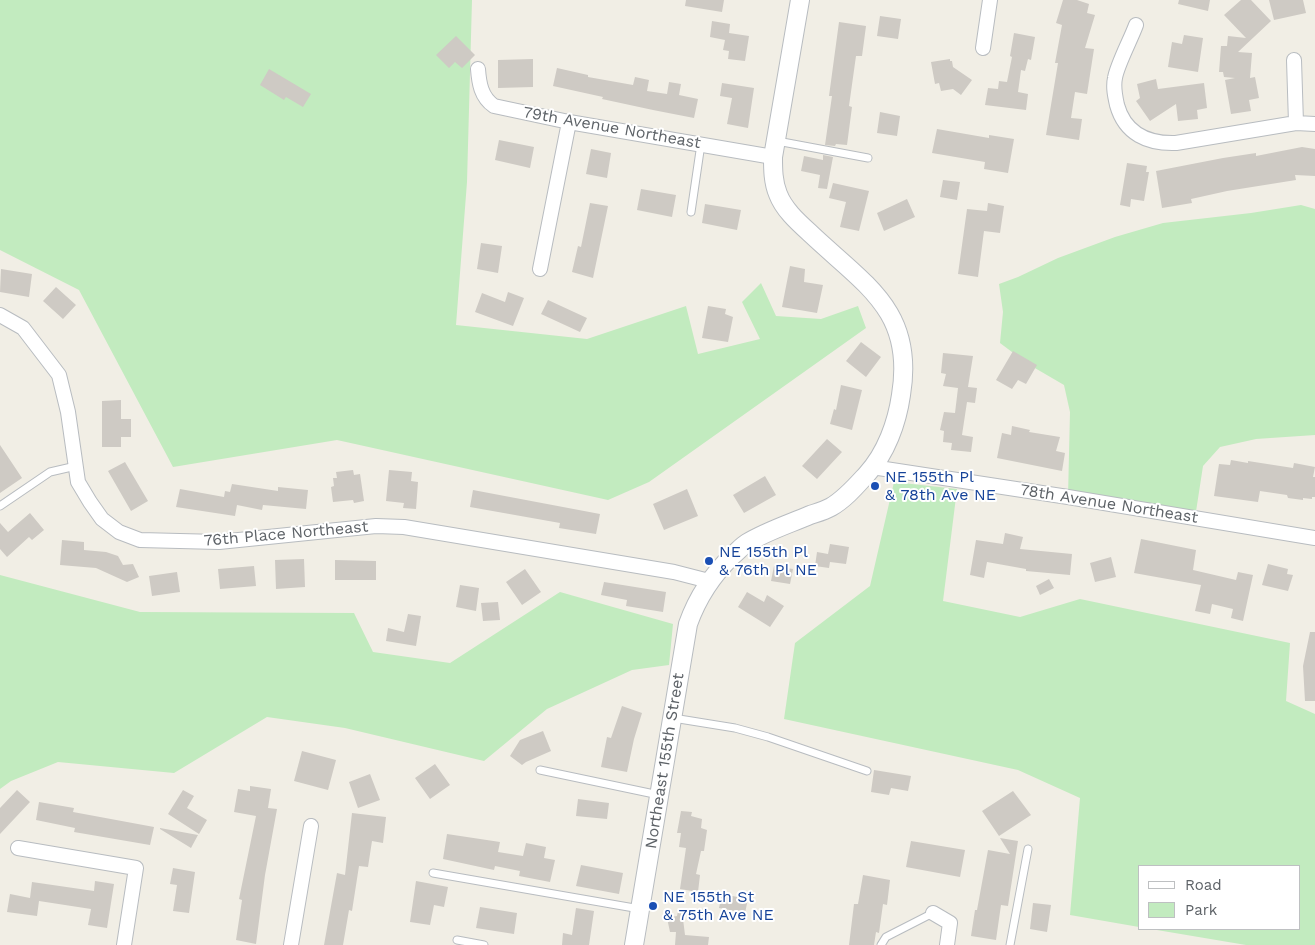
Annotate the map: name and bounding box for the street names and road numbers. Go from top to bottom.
street label: 79th Avenue Northeast [522,103,702,153]
street label: 78th Avenue Northeast [1019,480,1199,528]
street label: 76th Place Northeast [203,517,369,551]
street label: Northeast 155th Street [642,672,688,850]

